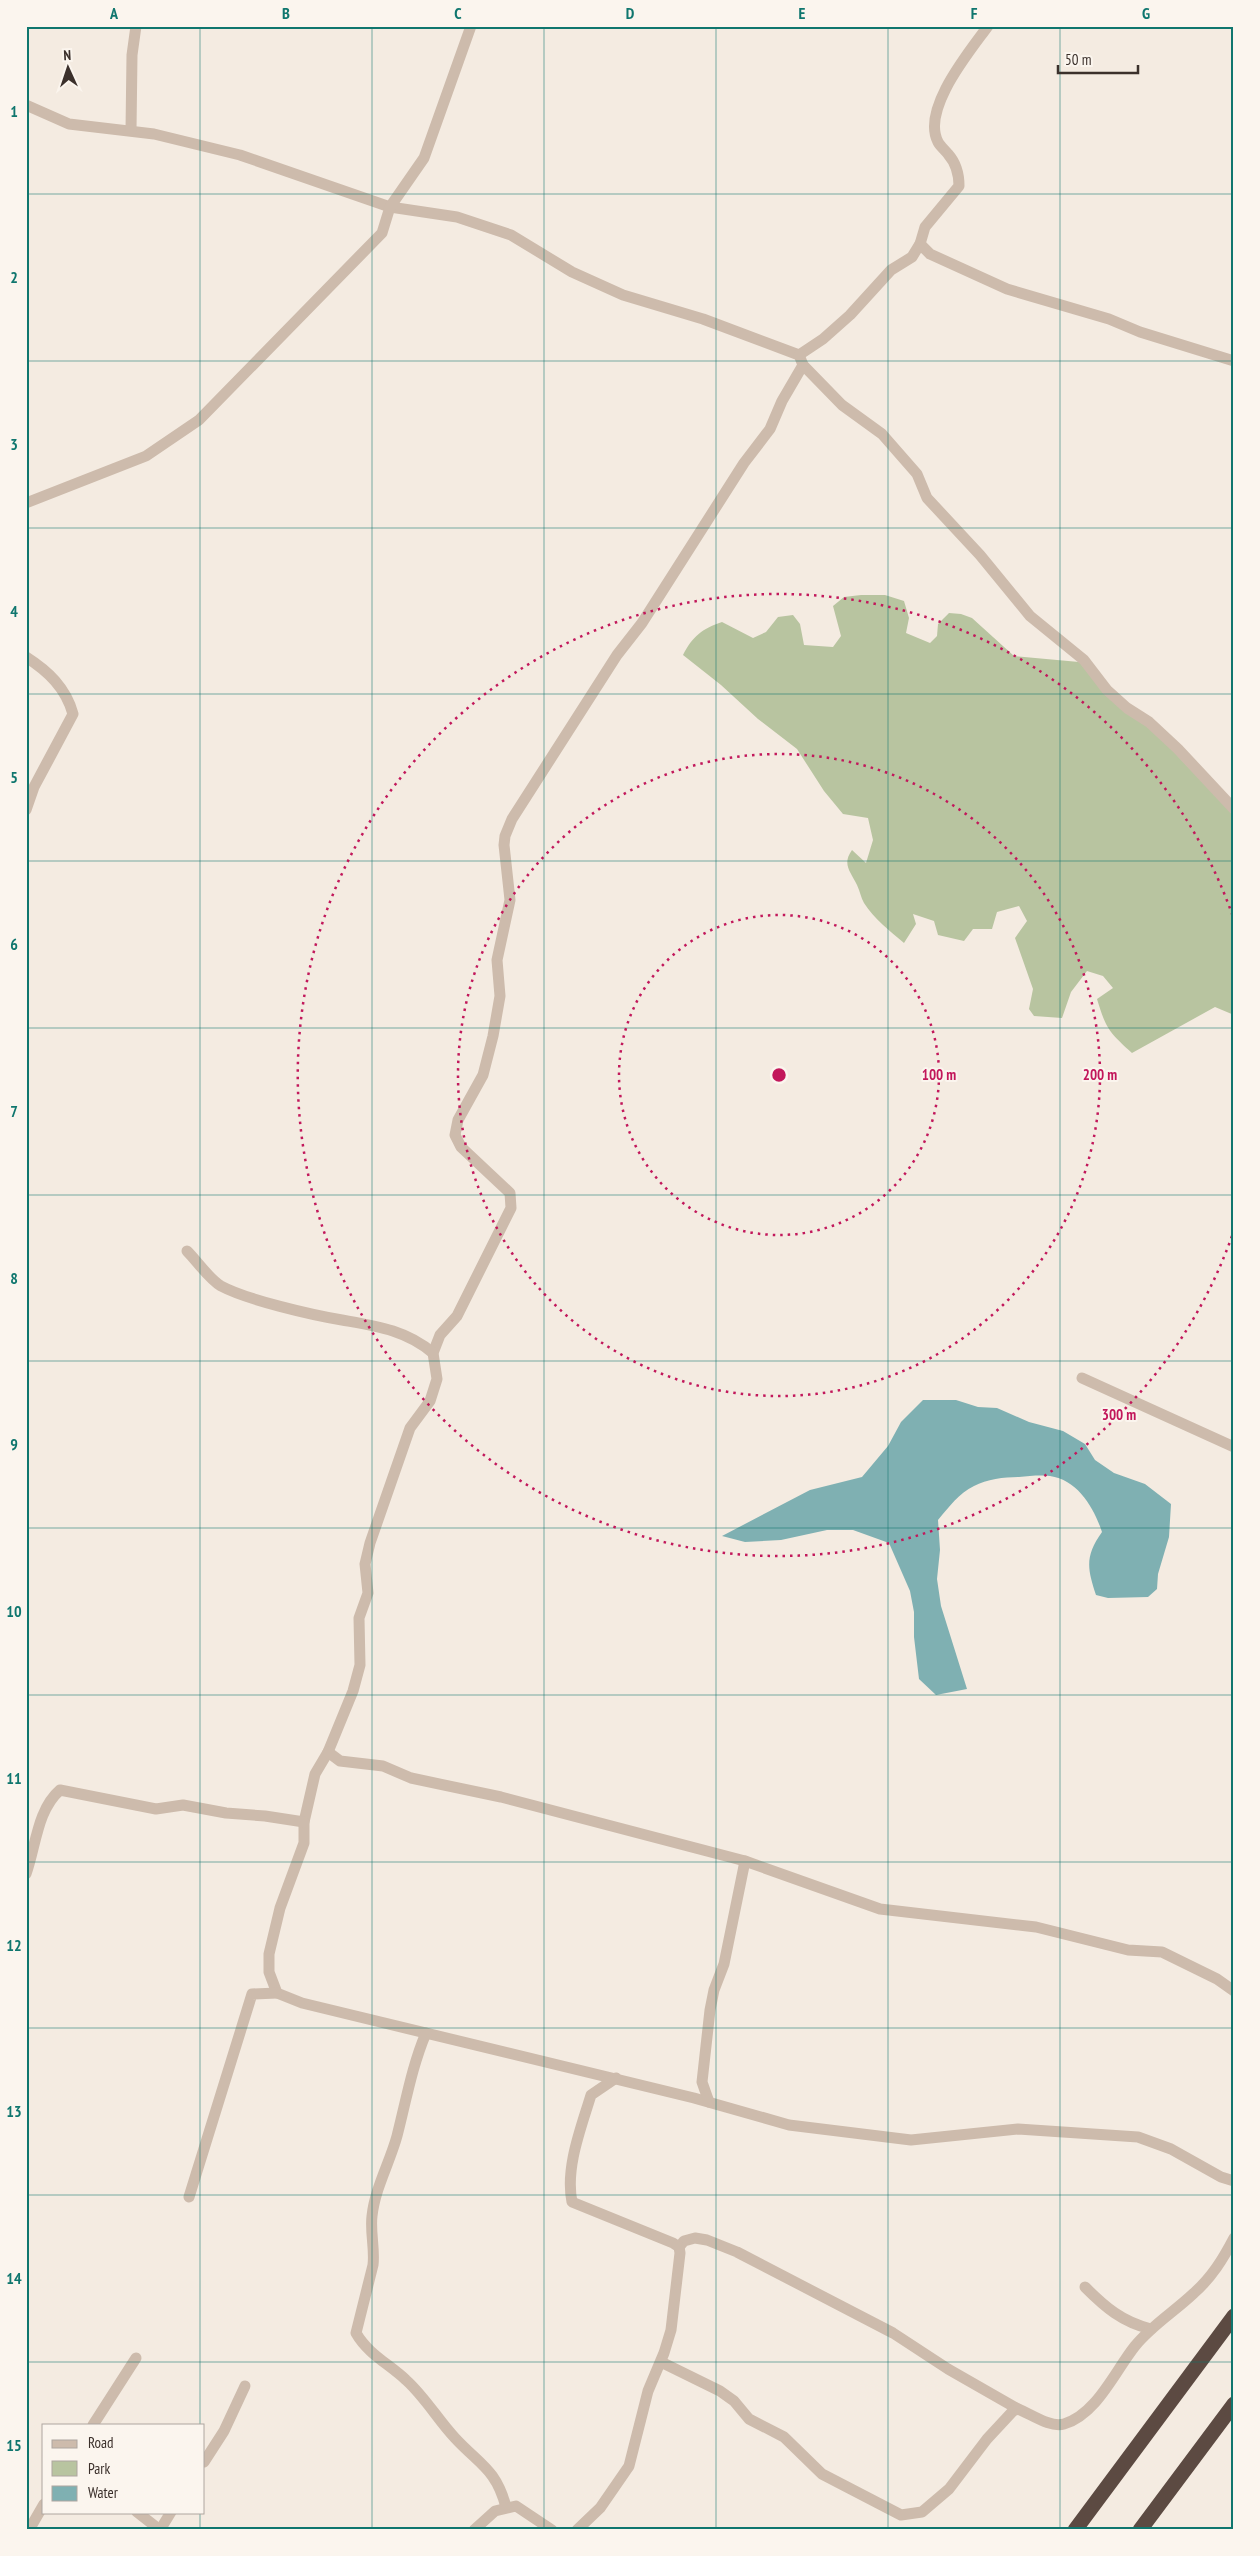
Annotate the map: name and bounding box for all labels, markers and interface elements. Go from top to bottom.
text: A [109,3,119,23]
text: B [282,3,290,23]
text: C [454,3,462,23]
text: D [626,3,635,23]
text: E [799,3,806,23]
text: F [971,3,978,23]
text: G [1142,3,1150,23]
north arrow [42,42,92,92]
scale bar [1058,42,1138,74]
text: N [63,46,72,64]
text: 50 m [1065,50,1091,69]
text: 1 [10,101,18,121]
text: 2 [10,267,18,287]
text: 3 [10,434,18,454]
text: 4 [10,601,18,621]
text: 5 [10,767,18,787]
text: 6 [10,934,18,954]
text: 100 m [922,1065,956,1084]
text: 200 m [1083,1065,1117,1084]
centre of rings [770,1066,788,1084]
text: 7 [10,1101,18,1121]
text: 8 [10,1268,18,1288]
text: 300 m [1102,1405,1136,1424]
text: 9 [10,1434,18,1454]
text: 10 [6,1601,22,1621]
text: 11 [6,1768,22,1788]
text: 12 [6,1935,22,1955]
text: 13 [6,2101,22,2121]
text: 14 [6,2268,22,2288]
legend [42,2424,205,2514]
text: Road [88,2433,114,2452]
text: 15 [6,2435,22,2455]
text: Park [88,2459,110,2478]
text: Water [88,2483,119,2502]

